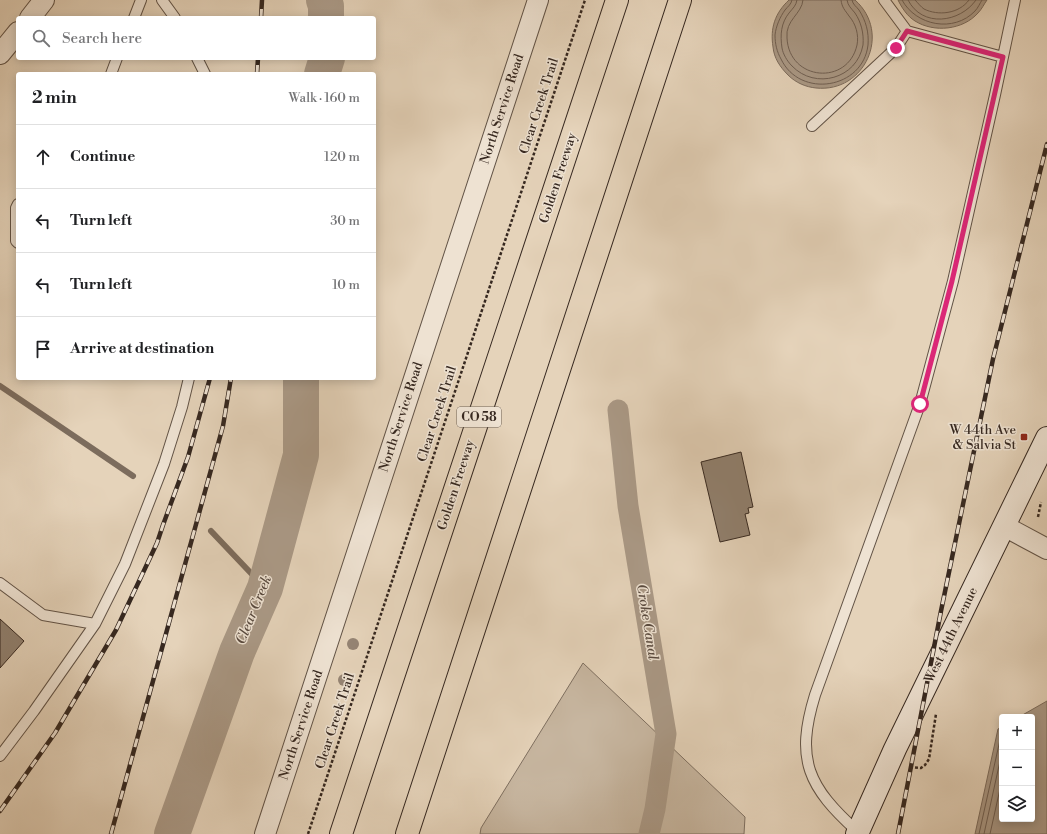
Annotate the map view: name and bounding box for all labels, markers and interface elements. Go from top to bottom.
search box [16,16,376,60]
icon: search [30,27,52,49]
text: Search here [62,29,142,48]
route end [887,39,905,57]
street label: North Service Road [477,51,528,166]
street label: Clear Creek Trail [516,56,562,156]
text: 2 min [32,87,77,109]
text: Walk · 160 m [289,90,360,106]
street label: Golden Freeway [536,130,580,225]
icon: ahead [32,146,54,168]
text: Continue [70,147,135,166]
text: 120 m [324,149,360,165]
icon: left [32,210,54,232]
text: Turn left [70,211,132,230]
text: 30 m [330,213,360,229]
icon: left [32,274,54,296]
text: Turn left [70,275,132,294]
text: 10 m [332,277,360,293]
icon: arrive [32,338,54,360]
text: Arrive at destination [70,339,214,358]
street label: North Service Road [376,359,427,474]
street label: Clear Creek Trail [414,364,460,464]
route start [911,395,929,413]
road number: CO 58 [457,407,501,427]
place label: W 44th Ave & Salvia St [948,422,1016,453]
marker: W 44th Ave & Salvia St [1019,432,1029,442]
street label: Golden Freeway [434,437,478,532]
water label: Clear Creek [232,573,276,647]
water label: Croke Canal [632,583,662,662]
street label: West 44th Avenue [920,584,981,686]
street label: North Service Road [276,667,327,782]
street label: Clear Creek Trail [312,671,358,771]
map controls [999,714,1035,822]
button: + [999,714,1035,750]
button: − [999,750,1035,786]
button: layers [999,786,1035,822]

